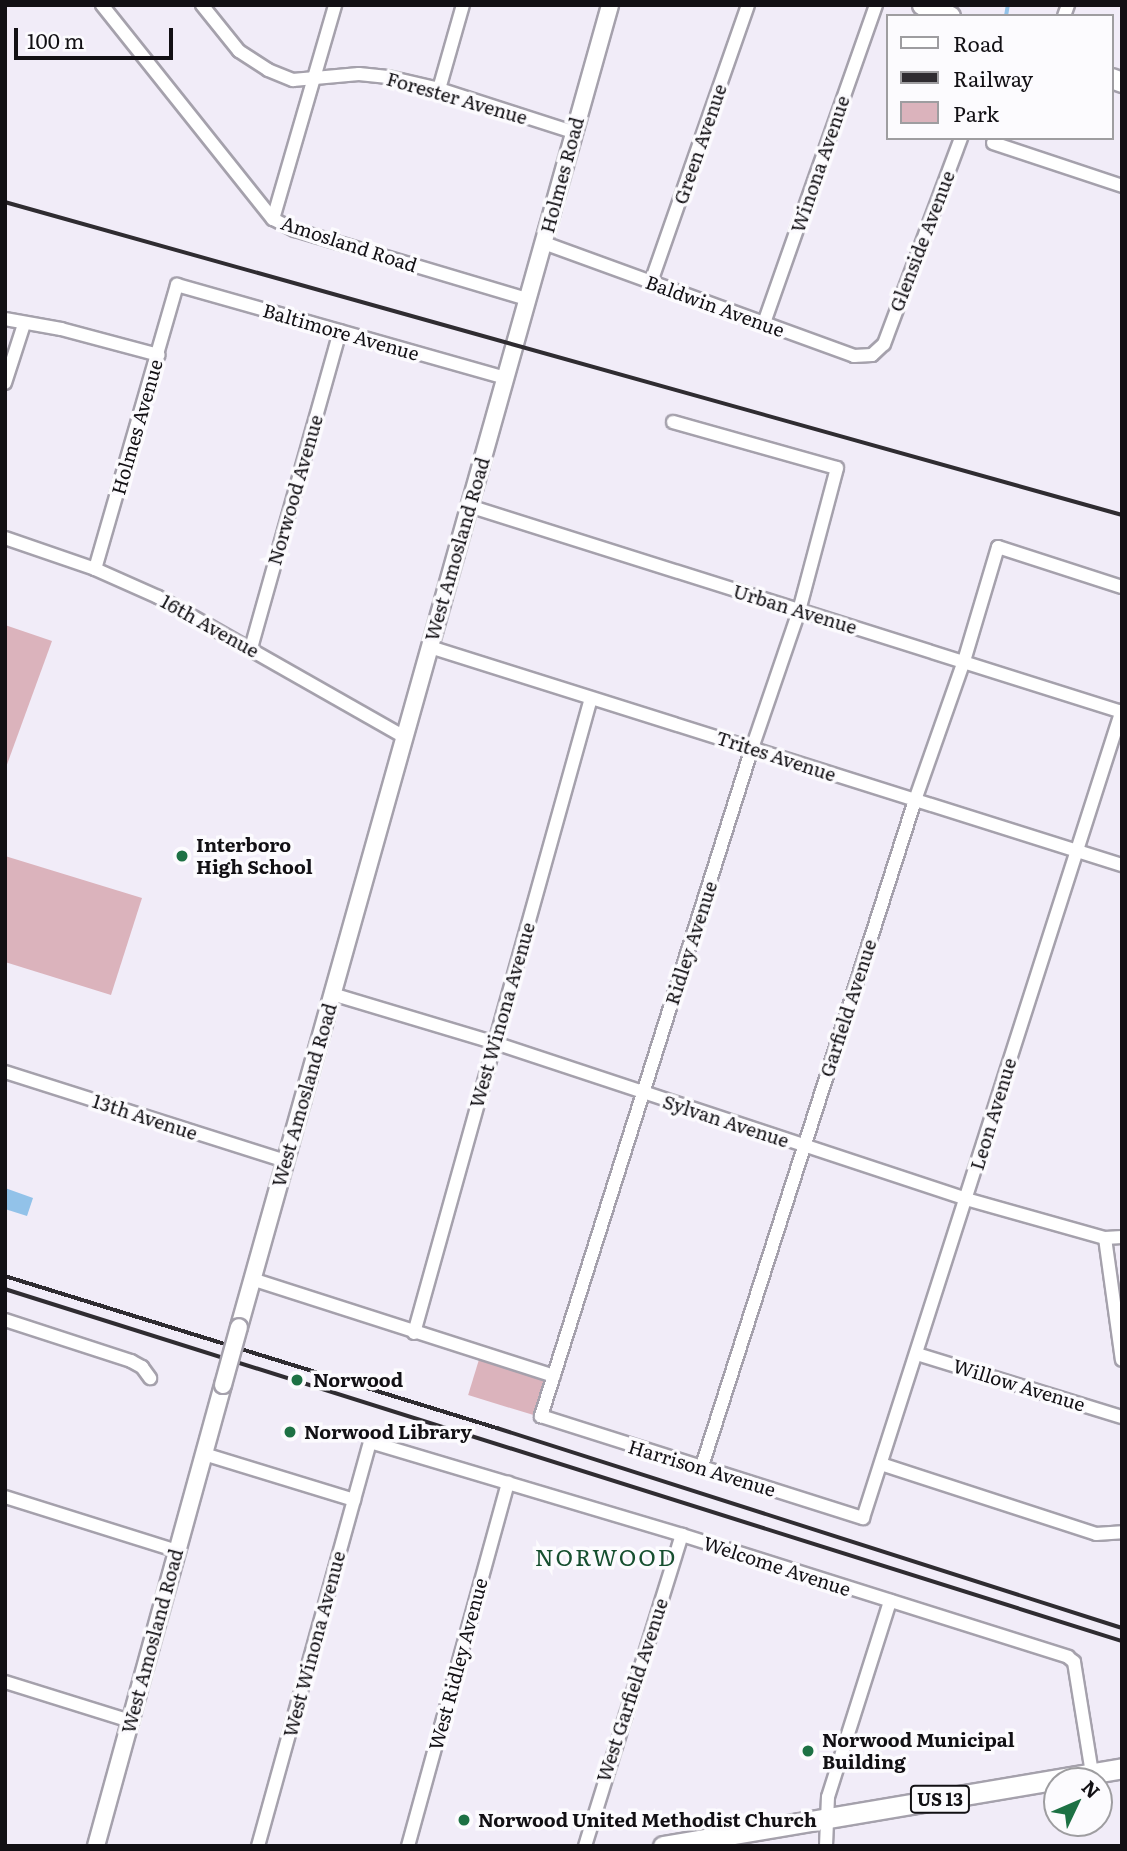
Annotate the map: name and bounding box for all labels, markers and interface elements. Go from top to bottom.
scale bar [18,14,177,58]
legend [886,14,1113,140]
text: 100 m [27,24,84,55]
text: Road [953,27,1004,58]
text: Railway [953,62,1033,93]
street label: Forester Avenue [384,67,530,129]
street label: Green Avenue [669,81,731,207]
street label: Winona Avenue [786,92,854,236]
text: Park [953,97,999,128]
street label: Holmes Road [536,114,588,236]
street label: Glenside Avenue [885,167,959,315]
street label: Amosland Road [278,211,420,277]
street label: Baldwin Avenue [642,270,788,342]
street label: Baltimore Avenue [260,299,422,365]
street label: Holmes Avenue [107,357,167,497]
street label: Norwood Avenue [263,412,327,568]
street label: West Amosland Road [420,454,494,644]
street label: Urban Avenue [730,579,860,639]
street label: 16th Avenue [157,590,263,662]
street label: Trites Avenue [713,726,839,786]
place label: Interboro High School [196,834,313,878]
marker: Interboro High School [174,848,190,864]
street label: Ridley Avenue [660,878,722,1008]
street label: West Winona Avenue [465,920,539,1110]
street label: Garfield Avenue [815,936,881,1080]
street label: West Amosland Road [267,1000,341,1190]
street label: Leon Avenue [965,1055,1021,1173]
street label: 13th Avenue [90,1089,200,1145]
street label: Sylvan Avenue [660,1090,792,1152]
street label: Willow Avenue [950,1354,1088,1416]
place label: Norwood [313,1369,403,1391]
marker: Norwood [287,1370,307,1390]
place label: Norwood Library [304,1421,472,1443]
marker: Norwood Library [282,1424,298,1440]
street label: Harrison Avenue [626,1435,778,1501]
street label: Welcome Avenue [700,1531,854,1601]
district label: NORWOOD [536,1542,676,1570]
street label: West Amosland Road [116,1546,188,1736]
street label: West Winona Avenue [278,1548,350,1740]
street label: West Ridley Avenue [424,1575,492,1753]
street label: West Garfield Avenue [592,1595,672,1785]
place label: Norwood Municipal Building [822,1729,1015,1773]
marker: Norwood Municipal Building [800,1743,816,1759]
north arrow [1043,1767,1113,1837]
text: N [1076,1773,1107,1804]
road number: US 13 [908,1784,972,1814]
place label: Norwood United Methodist Church [478,1809,817,1831]
marker: Norwood United Methodist Church [456,1812,472,1828]

